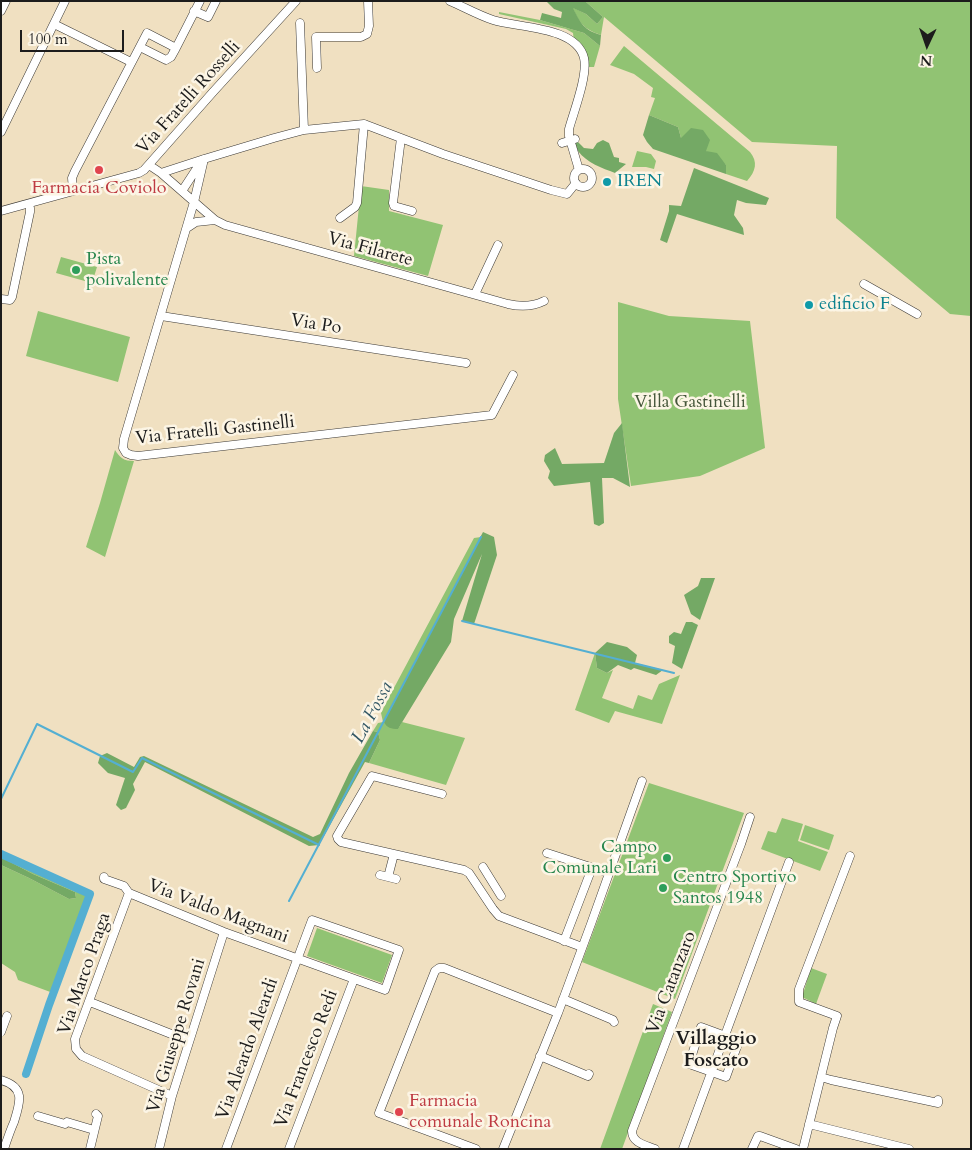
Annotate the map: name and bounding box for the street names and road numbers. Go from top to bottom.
street label: Via Fratelli Rosselli [132,37,246,159]
street label: Via Filarete [325,228,415,272]
street label: Via Po [289,310,343,340]
street label: Via Fratelli Gastinelli [134,412,296,450]
street label: Via Valdo Magnani [145,875,291,949]
street label: Via Marco Praga [54,910,116,1038]
street label: Via Catanzaro [643,929,701,1037]
street label: Via Giuseppe Rovani [143,956,211,1116]
street label: Via Aleardo Aleardi [212,975,284,1123]
street label: Via Francesco Redi [271,987,343,1131]

